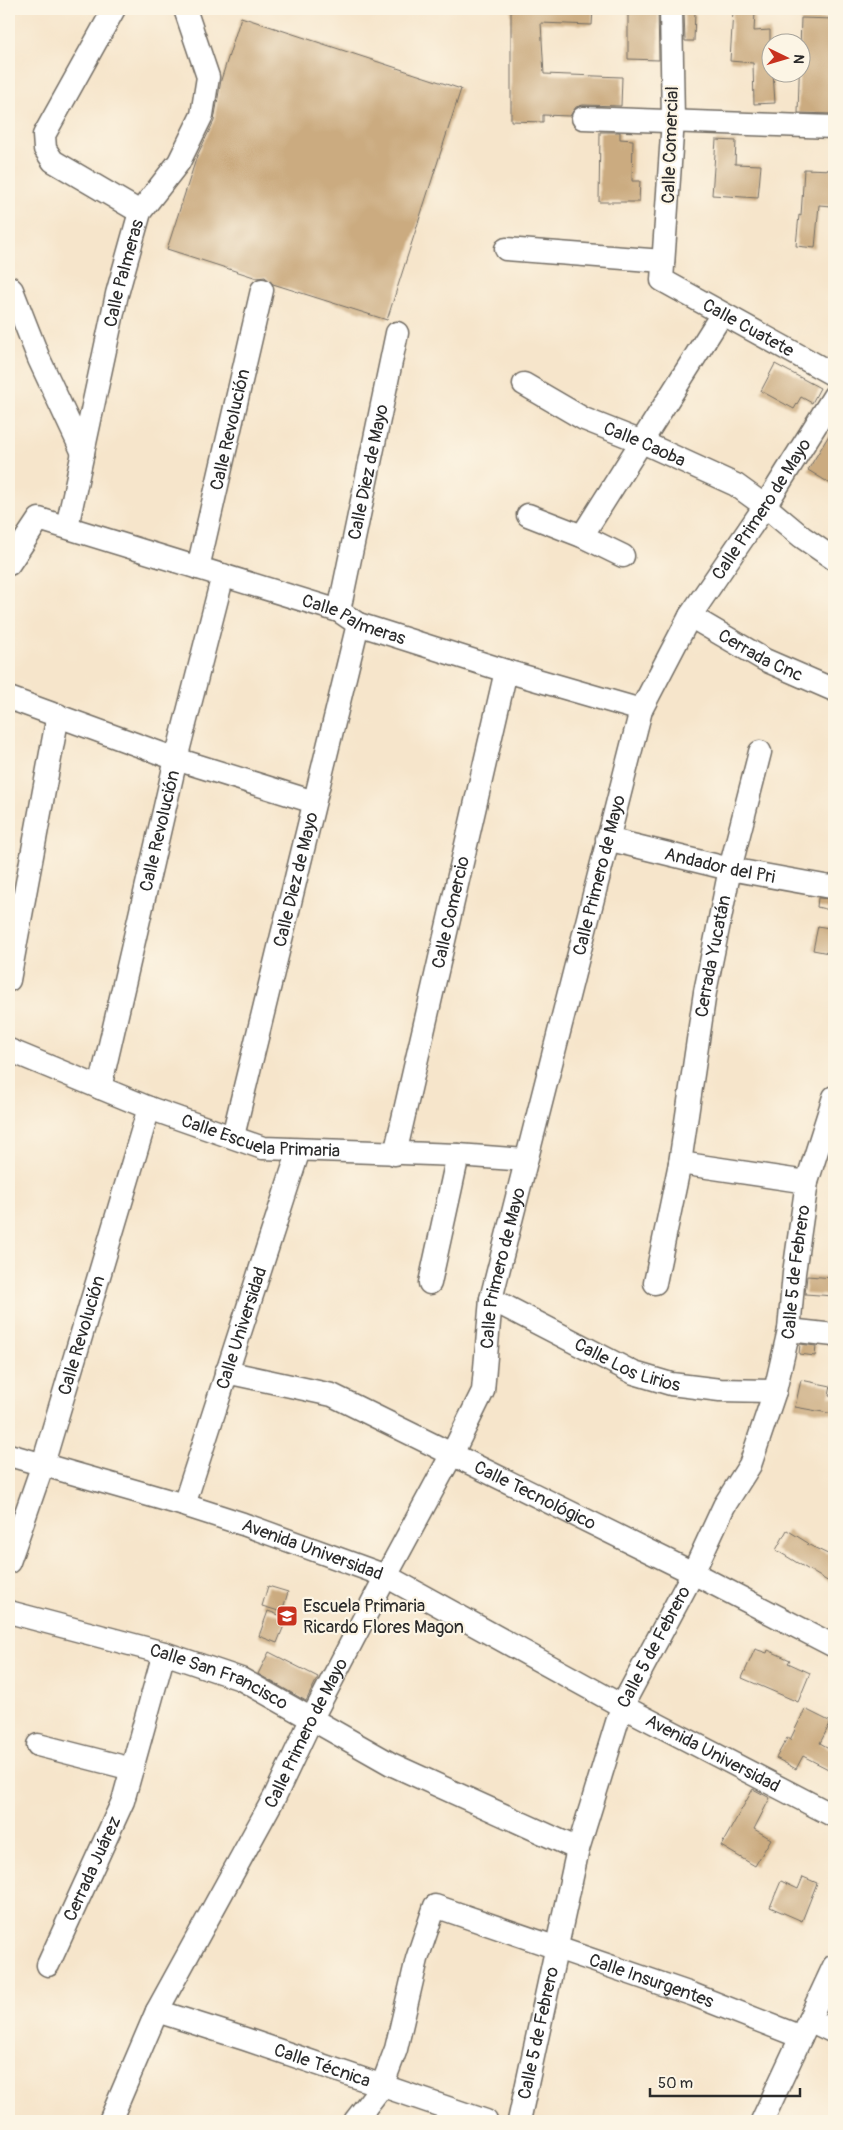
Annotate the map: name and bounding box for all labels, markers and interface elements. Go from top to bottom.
north arrow [760,32,810,82]
text: N [790,54,807,65]
street label: Calle Comercial [657,86,684,204]
street label: Calle Palmeras [99,217,149,329]
street label: Calle Cuatete [698,294,798,363]
street label: Calle Revolución [205,367,255,493]
street label: Calle Diez de Mayo [343,402,394,542]
street label: Calle Caoba [600,417,689,472]
street label: Calle Primero de Mayo [707,434,817,585]
street label: Calle Palmeras [299,589,408,650]
street label: Cerrada Cnc [714,624,806,687]
street label: Calle Revolución [135,768,185,894]
street label: Calle Primero de Mayo [568,792,631,958]
street label: Calle Diez de Mayo [269,810,324,949]
street label: Andador del Pri [662,842,777,889]
street label: Calle Comercio [427,854,475,971]
street label: Cerrada Yucatán [690,893,736,1019]
street label: Calle Escuela Primaria [178,1109,341,1163]
street label: Calle Primero de Mayo [476,1185,531,1350]
street label: Calle 5 de Febrero [776,1203,816,1342]
street label: Calle Universidad [211,1264,272,1392]
street label: Calle Revolución [53,1273,110,1398]
street label: Calle Los Lirios [570,1333,681,1397]
street label: Calle Tecnológico [470,1456,600,1536]
street label: Avenida Universidad [239,1514,386,1586]
street label: Calle 5 de Febrero [612,1582,696,1712]
place label: Escuela Primaria Ricardo Flores Magon [303,1595,464,1639]
school or university icon: Escuela Primaria Ricardo Flores Magon [275,1604,299,1628]
street label: Calle San Francisco [147,1639,292,1715]
street label: Calle Primero de Mayo [259,1654,353,1812]
street label: Avenida Universidad [642,1709,784,1798]
street label: Cerrada Juárez [59,1813,126,1925]
street label: Calle Insurgentes [586,1949,717,2014]
street label: Calle 5 de Febrero [513,1964,564,2102]
street label: Calle Técnica [271,2039,373,2093]
scale bar [650,2065,800,2097]
text: 50 m [658,2074,693,2093]

